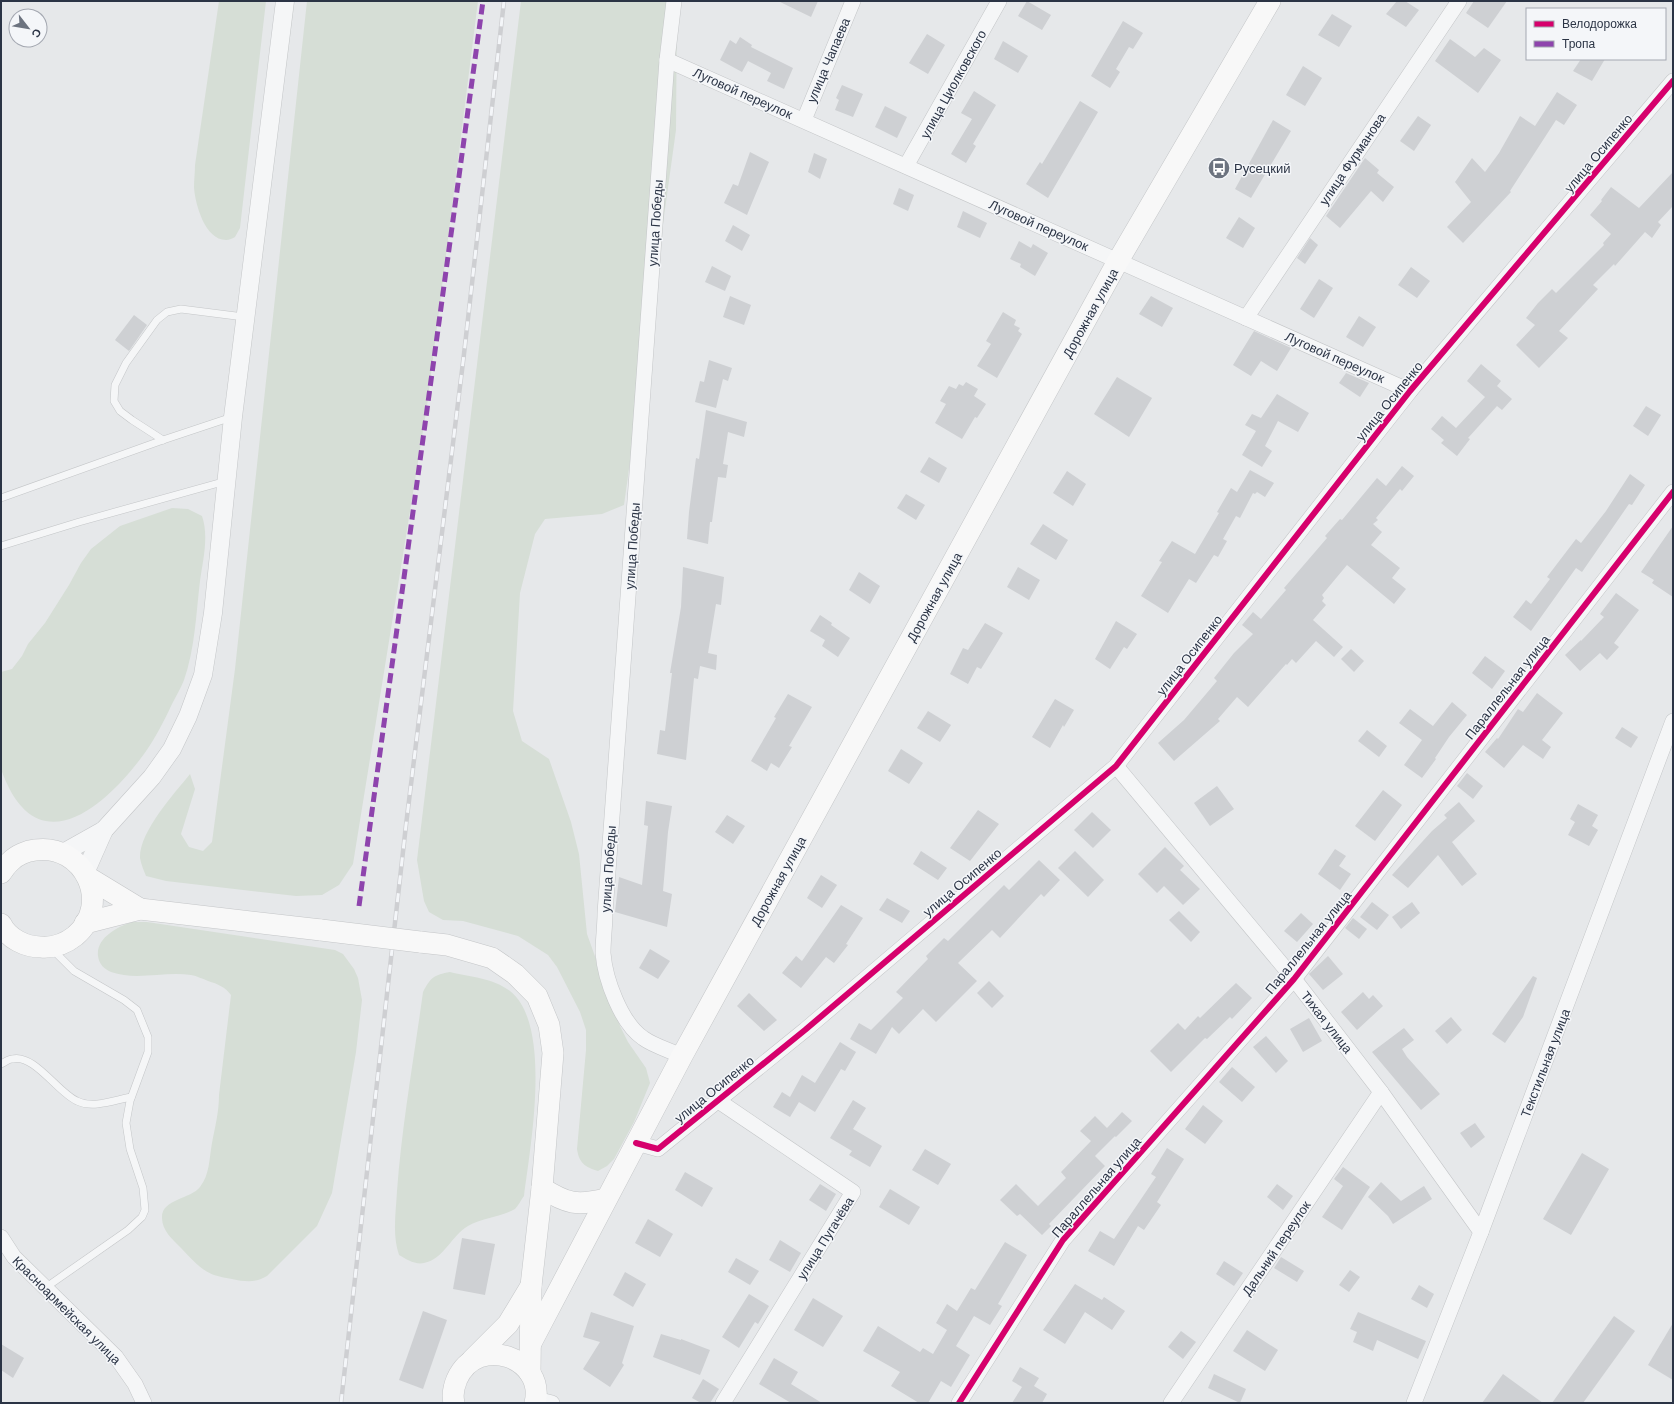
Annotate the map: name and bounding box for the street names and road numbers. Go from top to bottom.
street label: улица Чапаева [803,14,854,105]
street label: улица Циолковского [917,27,990,142]
street label: Луговой переулок [690,64,795,123]
street label: улица Фурманова [1315,109,1390,208]
street label: улица Осипенко [1561,110,1636,196]
street label: улица Победы [644,179,667,267]
street label: Луговой переулок [986,196,1091,255]
street label: Дорожная улица [1059,265,1122,361]
street label: Луговой переулок [1282,328,1387,387]
street label: улица Осипенко [1352,358,1427,445]
street label: улица Победы [621,502,644,590]
street label: Дорожная улица [903,549,966,645]
street label: улица Осипенко [1153,612,1226,699]
street label: Параллельная улица [1461,631,1554,743]
street label: улица Победы [597,825,620,913]
street label: Дорожная улица [747,833,810,929]
street label: улица Осипенко [919,845,1005,920]
street label: Параллельная улица [1262,887,1356,997]
street label: Тихая улица [1297,988,1357,1057]
street label: Текстильная улица [1517,1006,1574,1120]
street label: улица Осипенко [671,1052,758,1127]
street label: Параллельная улица [1048,1133,1145,1241]
street label: улица Пугачёва [793,1193,858,1283]
street label: Дальний переулок [1238,1197,1315,1299]
street label: Красноармейская улица [9,1252,125,1369]

